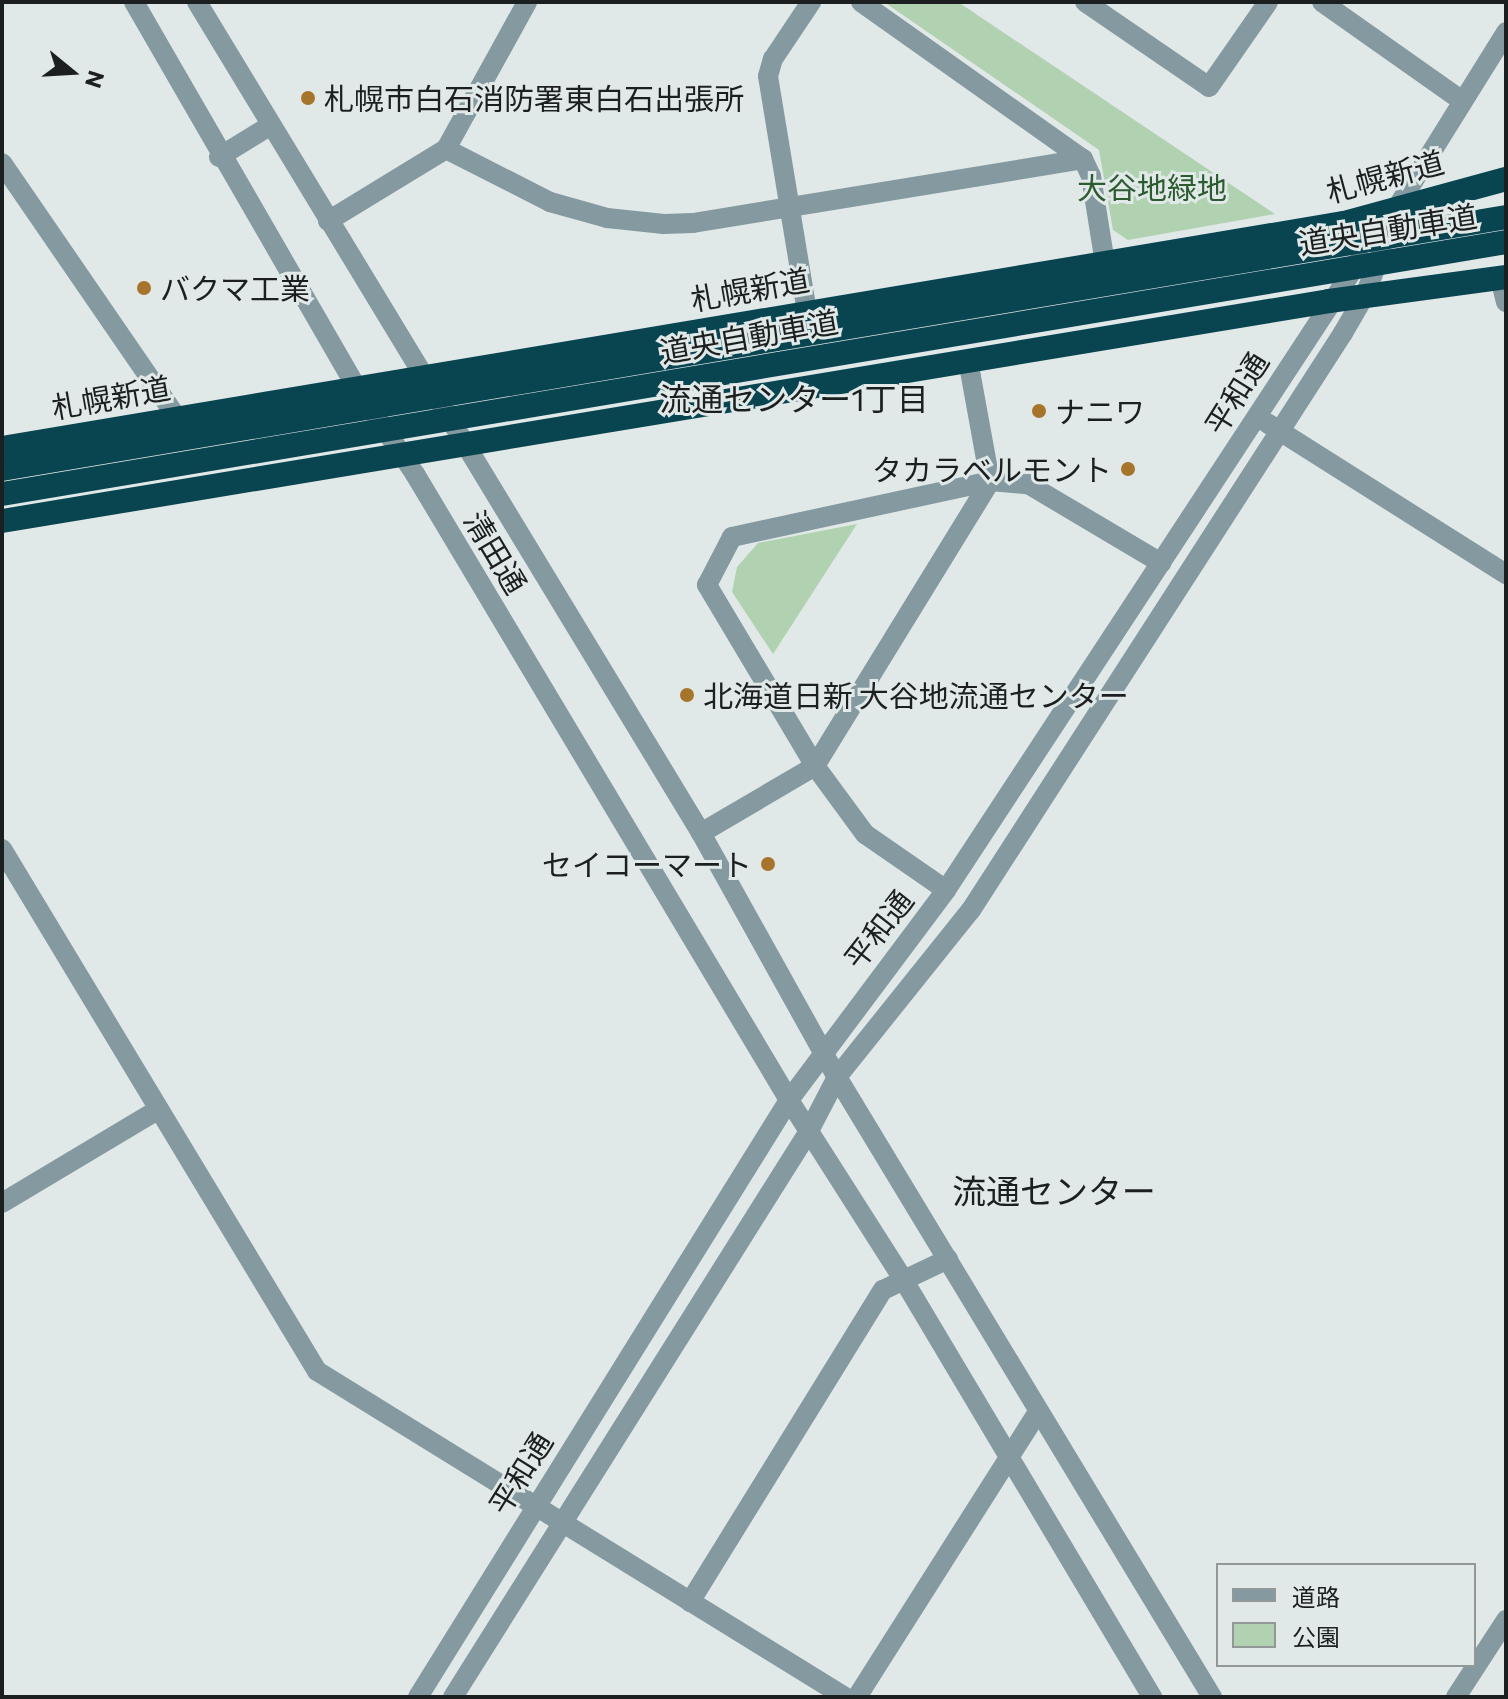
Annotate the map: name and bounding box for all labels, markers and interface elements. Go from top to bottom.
north arrow [32,32,112,112]
text: N [80,68,111,92]
place label: 札幌市白石消防署東白石出張所 [324,80,744,116]
marker: 札幌市白石消防署東白石出張所 [299,89,317,107]
street label: 札幌新道 [1322,143,1448,209]
park label: 大谷地緑地 [1077,169,1227,205]
street label: 道央自動車道 [1296,197,1480,261]
street label: 札幌新道 [688,261,812,317]
place label: バクマ工業 [160,270,310,306]
marker: バクマ工業 [135,279,153,297]
street label: 道央自動車道 [657,303,841,369]
street label: 平和通 [1197,345,1275,441]
street label: 札幌新道 [49,369,173,425]
district label: 流通センター1丁目 [659,379,929,417]
place label: ナニワ [1055,393,1145,429]
marker: ナニワ [1030,402,1048,420]
place label: タカラベルモント [872,451,1112,487]
marker: タカラベルモント [1119,460,1137,478]
street label: 清田通 [457,504,535,600]
place label: 北海道日新 大谷地流通センター [703,677,1129,713]
marker: 北海道日新 大谷地流通センター [678,686,696,704]
place label: セイコーマート [542,846,752,882]
marker: セイコーマート [759,855,777,873]
street label: 平和通 [836,882,920,976]
district label: 流通センター [952,1171,1156,1211]
street label: 平和通 [481,1425,559,1521]
legend [1216,1563,1476,1667]
text: 道路 [1292,1582,1340,1611]
text: 公園 [1292,1622,1340,1651]

